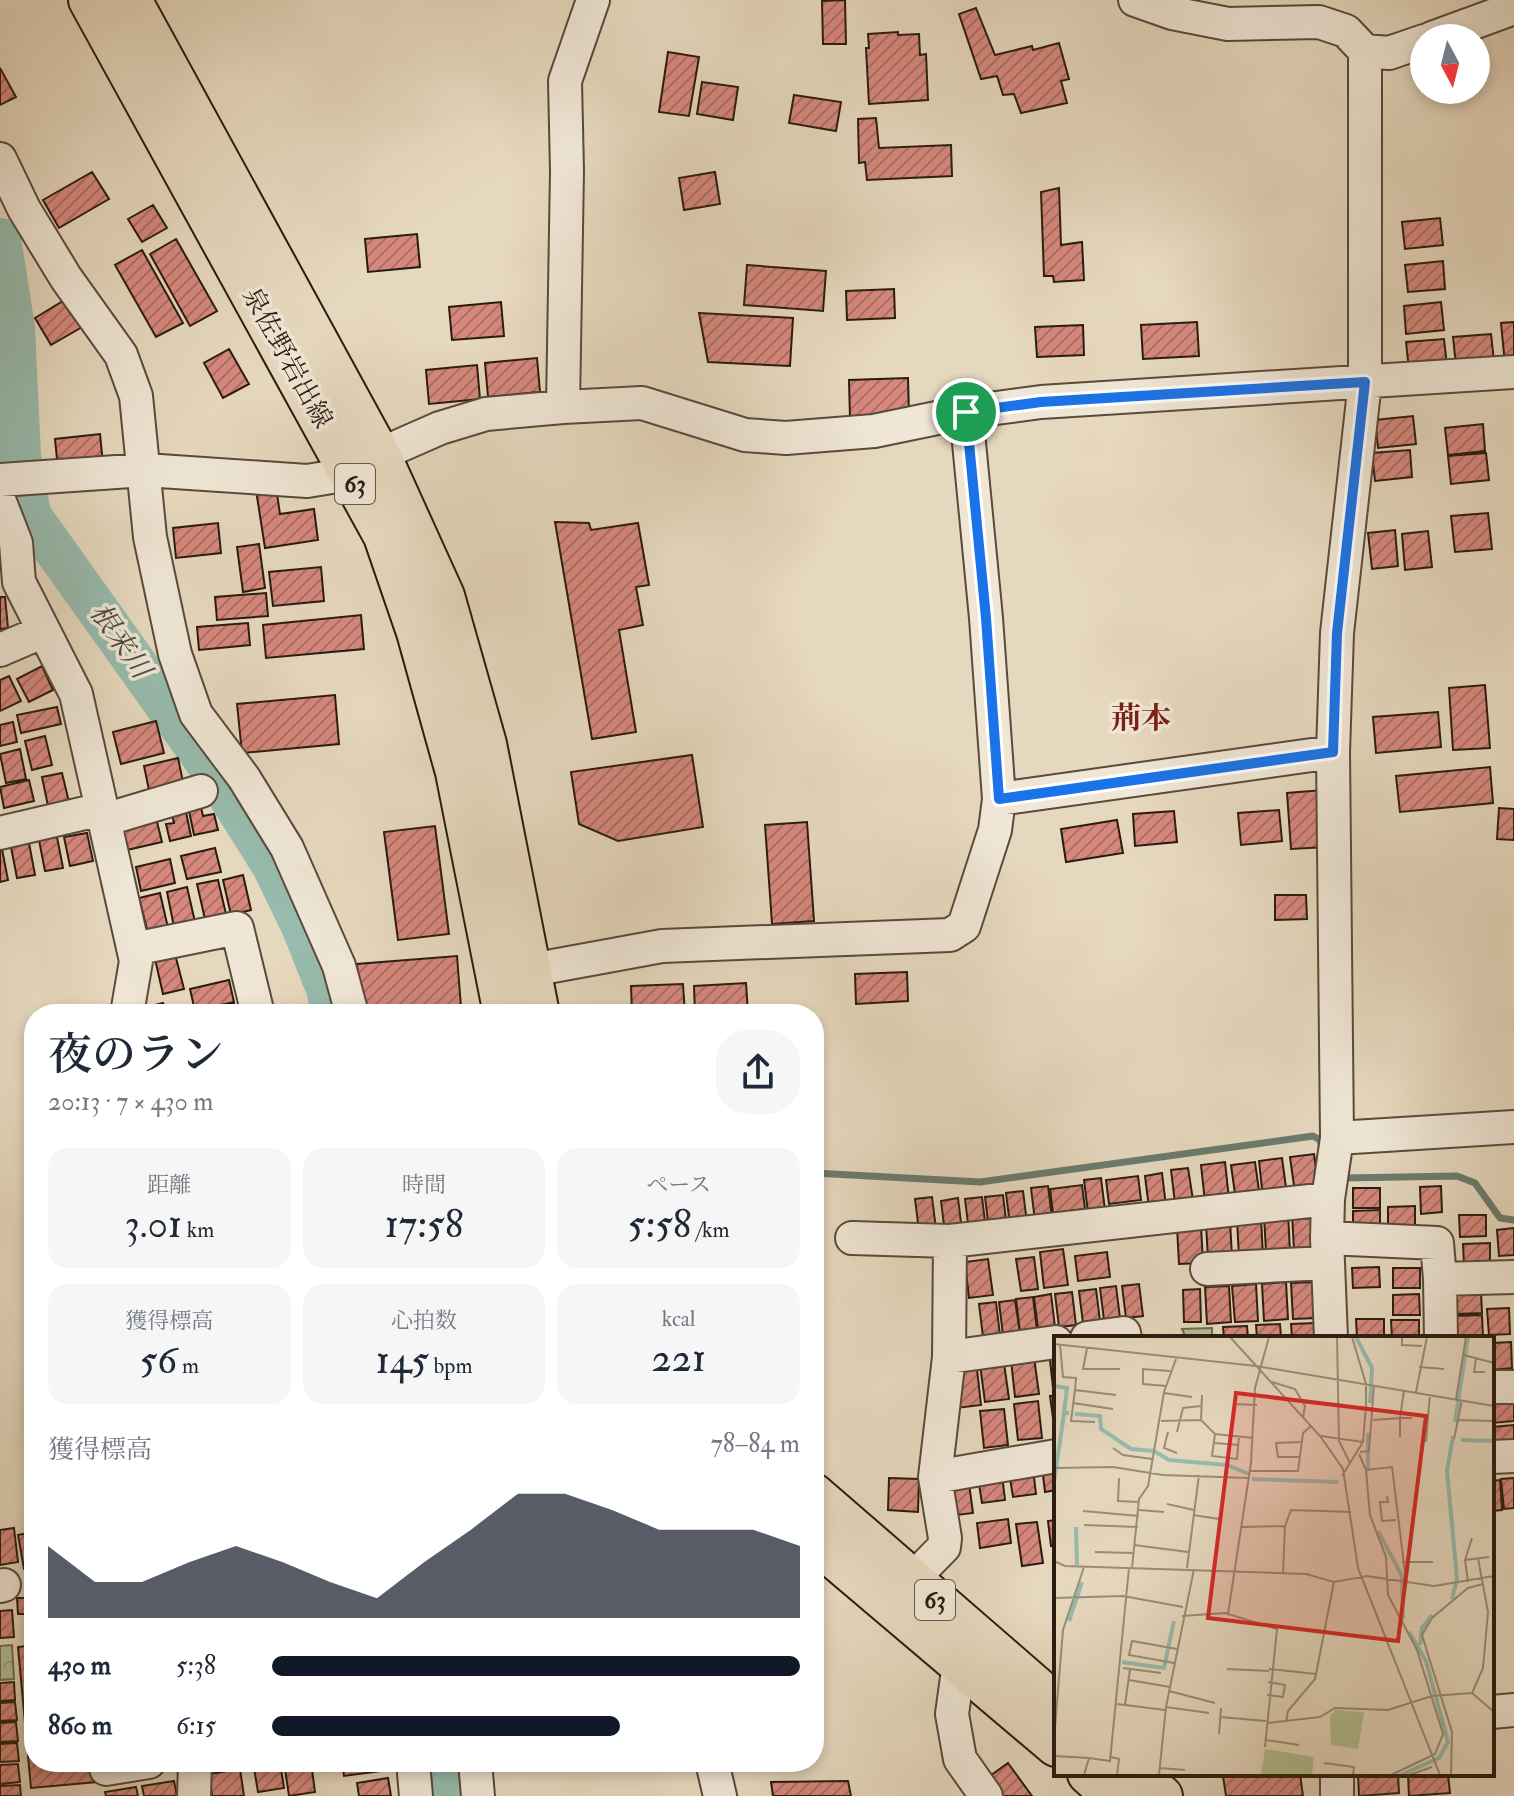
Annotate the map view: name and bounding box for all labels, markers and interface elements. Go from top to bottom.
north arrow [1410,24,1490,104]
map controls [1410,24,1490,104]
street label: 泉佐野岩出線 [235,282,339,434]
pin [932,378,1000,446]
icon: arrive [944,390,988,434]
road number: 63 [335,464,375,504]
water label: 根来川 [82,597,160,688]
district label: 荊本 [1111,700,1171,737]
text: 夜のラン [48,1028,224,1083]
button: share [716,1030,800,1114]
text: 20:13 · 7 × 430 m [48,1086,214,1118]
text: 距離 [147,1171,191,1199]
text: 時間 [402,1171,446,1199]
text: ペース [646,1171,711,1199]
text: 3.01 [124,1199,182,1250]
text: 17:58 [385,1199,463,1250]
text: 5:58 [628,1199,692,1250]
text: km [182,1216,214,1244]
text: /km [692,1216,730,1244]
text: kcal [662,1305,696,1333]
text: 獲得標高 [125,1307,213,1335]
text: 心拍数 [391,1307,457,1335]
text: 221 [651,1333,706,1384]
text: 56 [140,1335,177,1386]
text: 145 [375,1335,429,1386]
inset map [1054,1336,1494,1776]
text: m [177,1352,199,1380]
text: bpm [429,1352,473,1380]
text: 78–84 m [711,1428,800,1460]
text: 獲得標高 [48,1434,152,1466]
road number: 63 [915,1580,955,1620]
text: 430 m [48,1650,111,1682]
text: 5:38 [176,1650,216,1682]
text: 860 m [48,1710,112,1742]
text: 6:15 [176,1710,216,1742]

